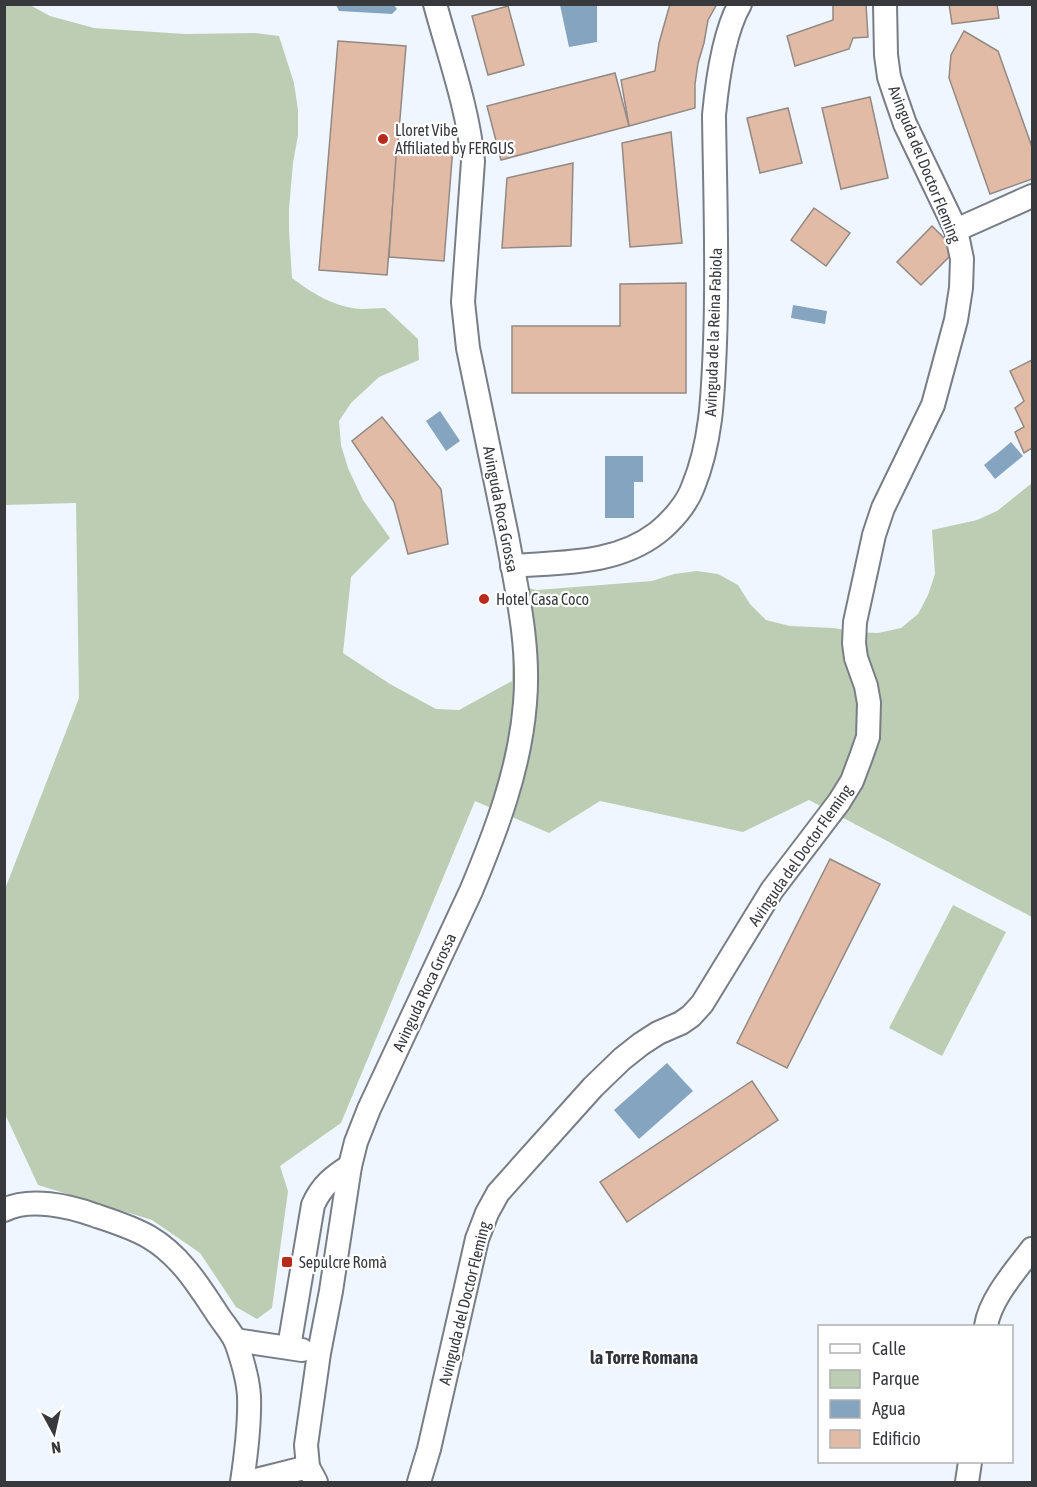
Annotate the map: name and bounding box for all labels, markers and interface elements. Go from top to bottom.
street label: Avinguda del Doctor Fleming [884,83,965,246]
place label: Lloret Vibe Affiliated by FERGUS [395,121,514,158]
marker: Lloret Vibe Affiliated by FERGUS [376,132,390,146]
street label: Avinguda de la Reina Fabiola [701,247,726,417]
street label: Avinguda Roca Grossa [479,444,522,574]
place label: Hotel Casa Coco [496,590,589,608]
marker: Hotel Casa Coco [477,592,491,606]
street label: Avinguda del Doctor Fleming [744,781,856,929]
street label: Avinguda Roca Grossa [389,930,460,1054]
street label: Avinguda del Doctor Fleming [435,1219,494,1387]
place label: Sepulcre Romà [299,1253,387,1272]
marker: Sepulcre Romà [280,1255,294,1269]
legend [818,1325,1013,1463]
text: Calle [872,1338,906,1359]
district label: la Torre Romana [590,1347,698,1368]
text: Parque [872,1368,920,1389]
text: Agua [872,1398,906,1419]
north arrow [24,1403,84,1463]
text: Edificio [872,1428,921,1449]
text: N [50,1438,62,1457]

